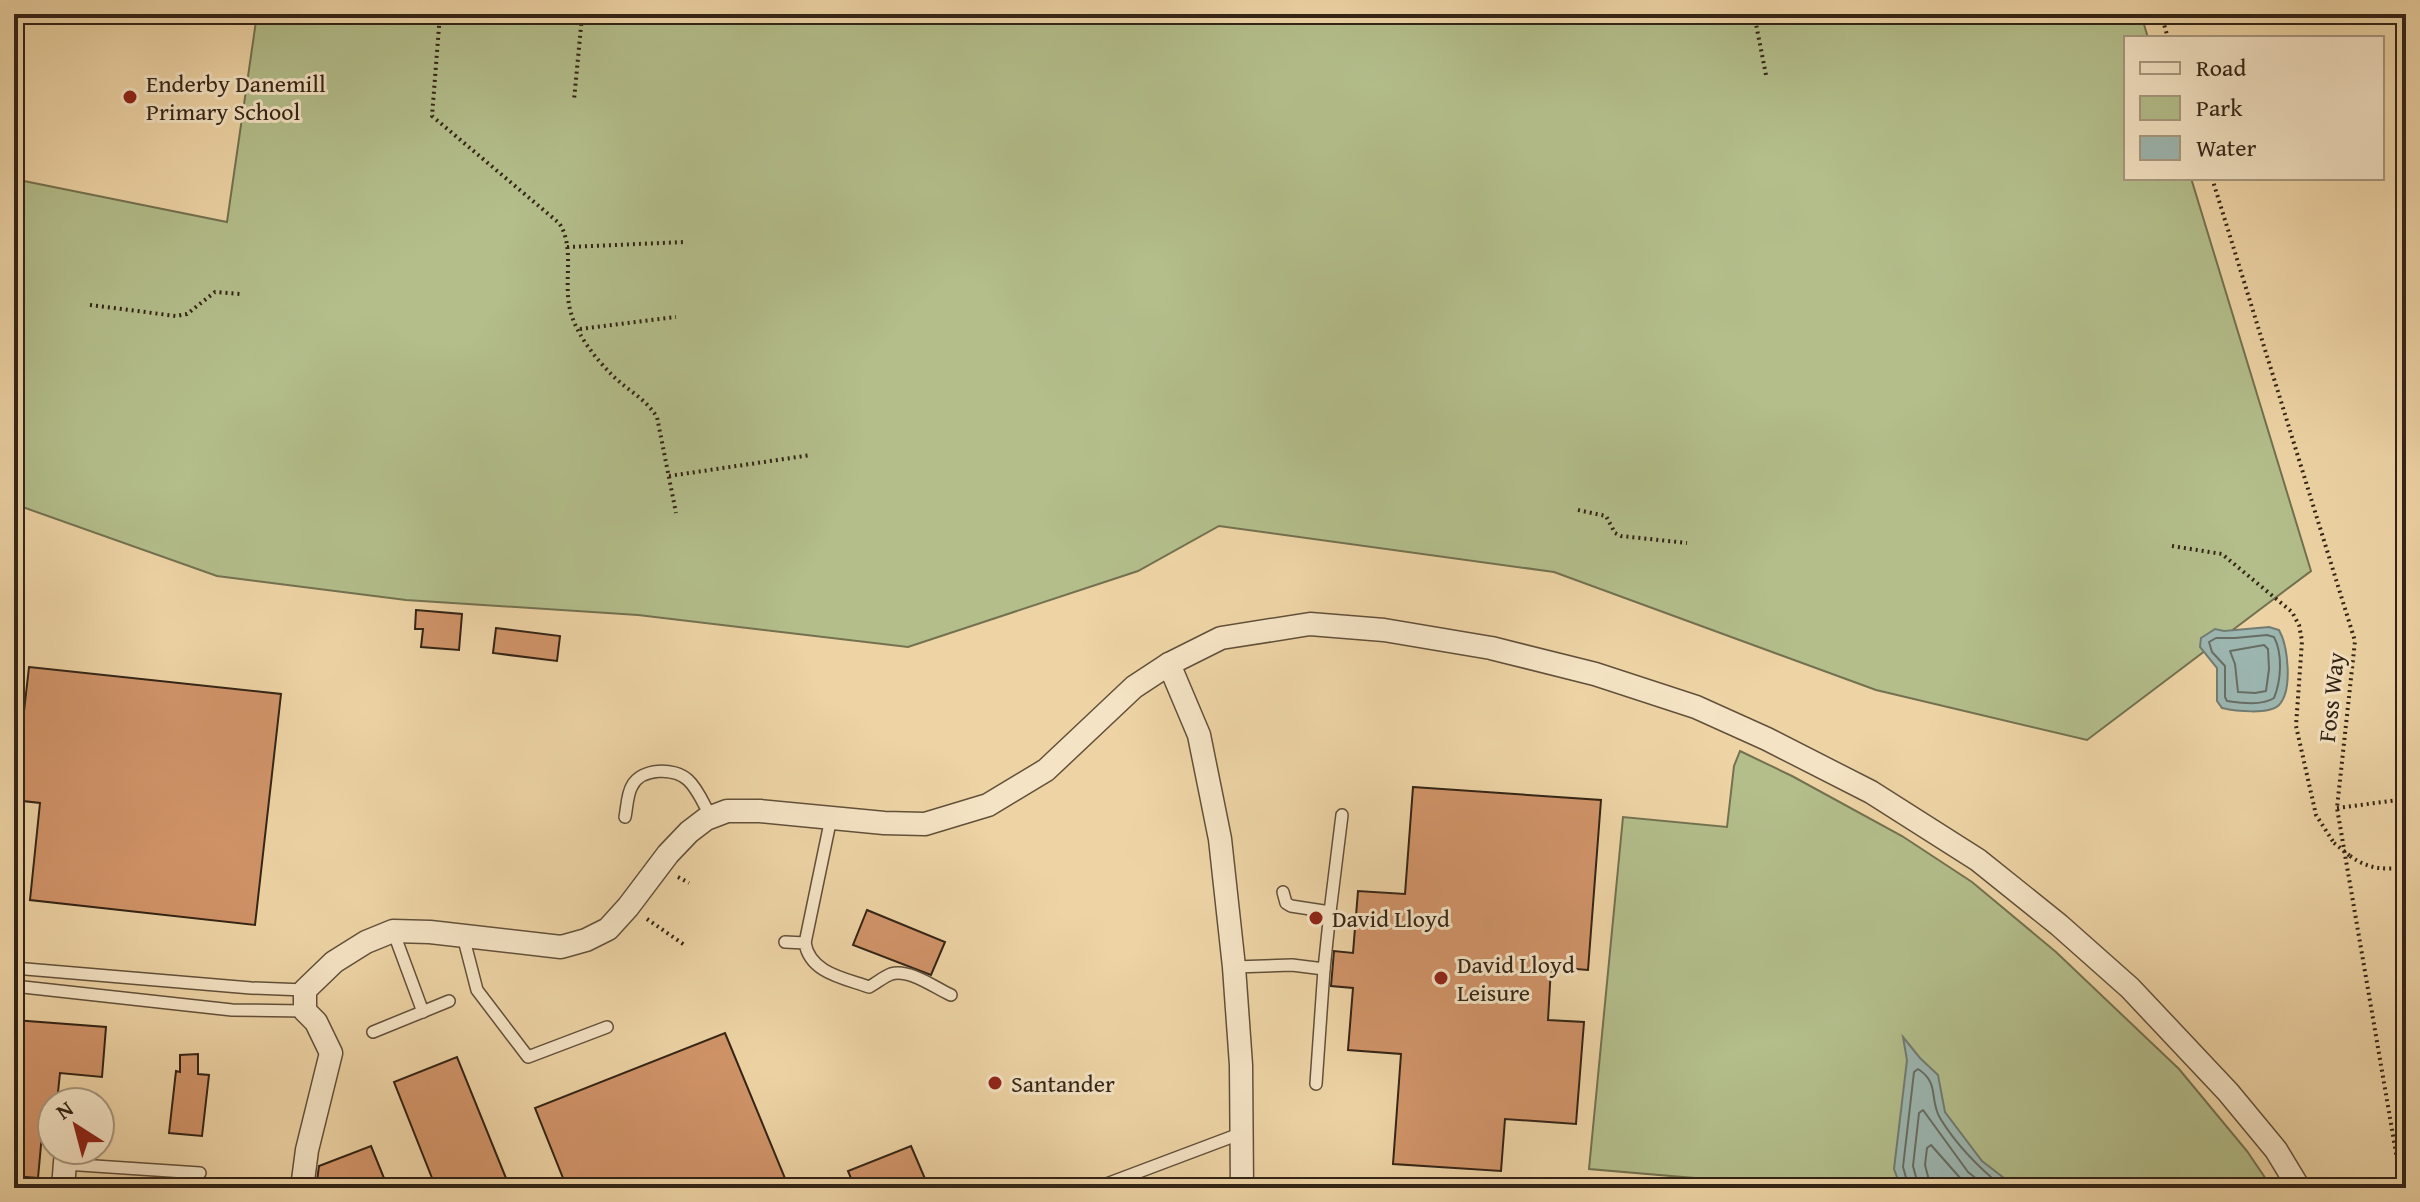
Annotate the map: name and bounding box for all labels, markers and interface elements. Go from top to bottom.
legend [2124,36,2384,180]
text: Road [2196,50,2246,85]
place label: Enderby Danemill Primary School [146,66,326,129]
marker: Enderby Danemill Primary School [121,88,139,106]
text: Park [2196,90,2243,125]
text: Water [2196,130,2257,165]
street label: Foss Way [2309,650,2353,744]
place label: David Lloyd [1332,901,1450,936]
marker: David Lloyd [1307,909,1325,927]
place label: David Lloyd Leisure [1457,947,1575,1010]
marker: David Lloyd Leisure [1432,969,1450,987]
place label: Santander [1011,1066,1115,1101]
marker: Santander [986,1074,1004,1092]
north arrow [36,1086,116,1166]
text: N [49,1092,80,1127]

